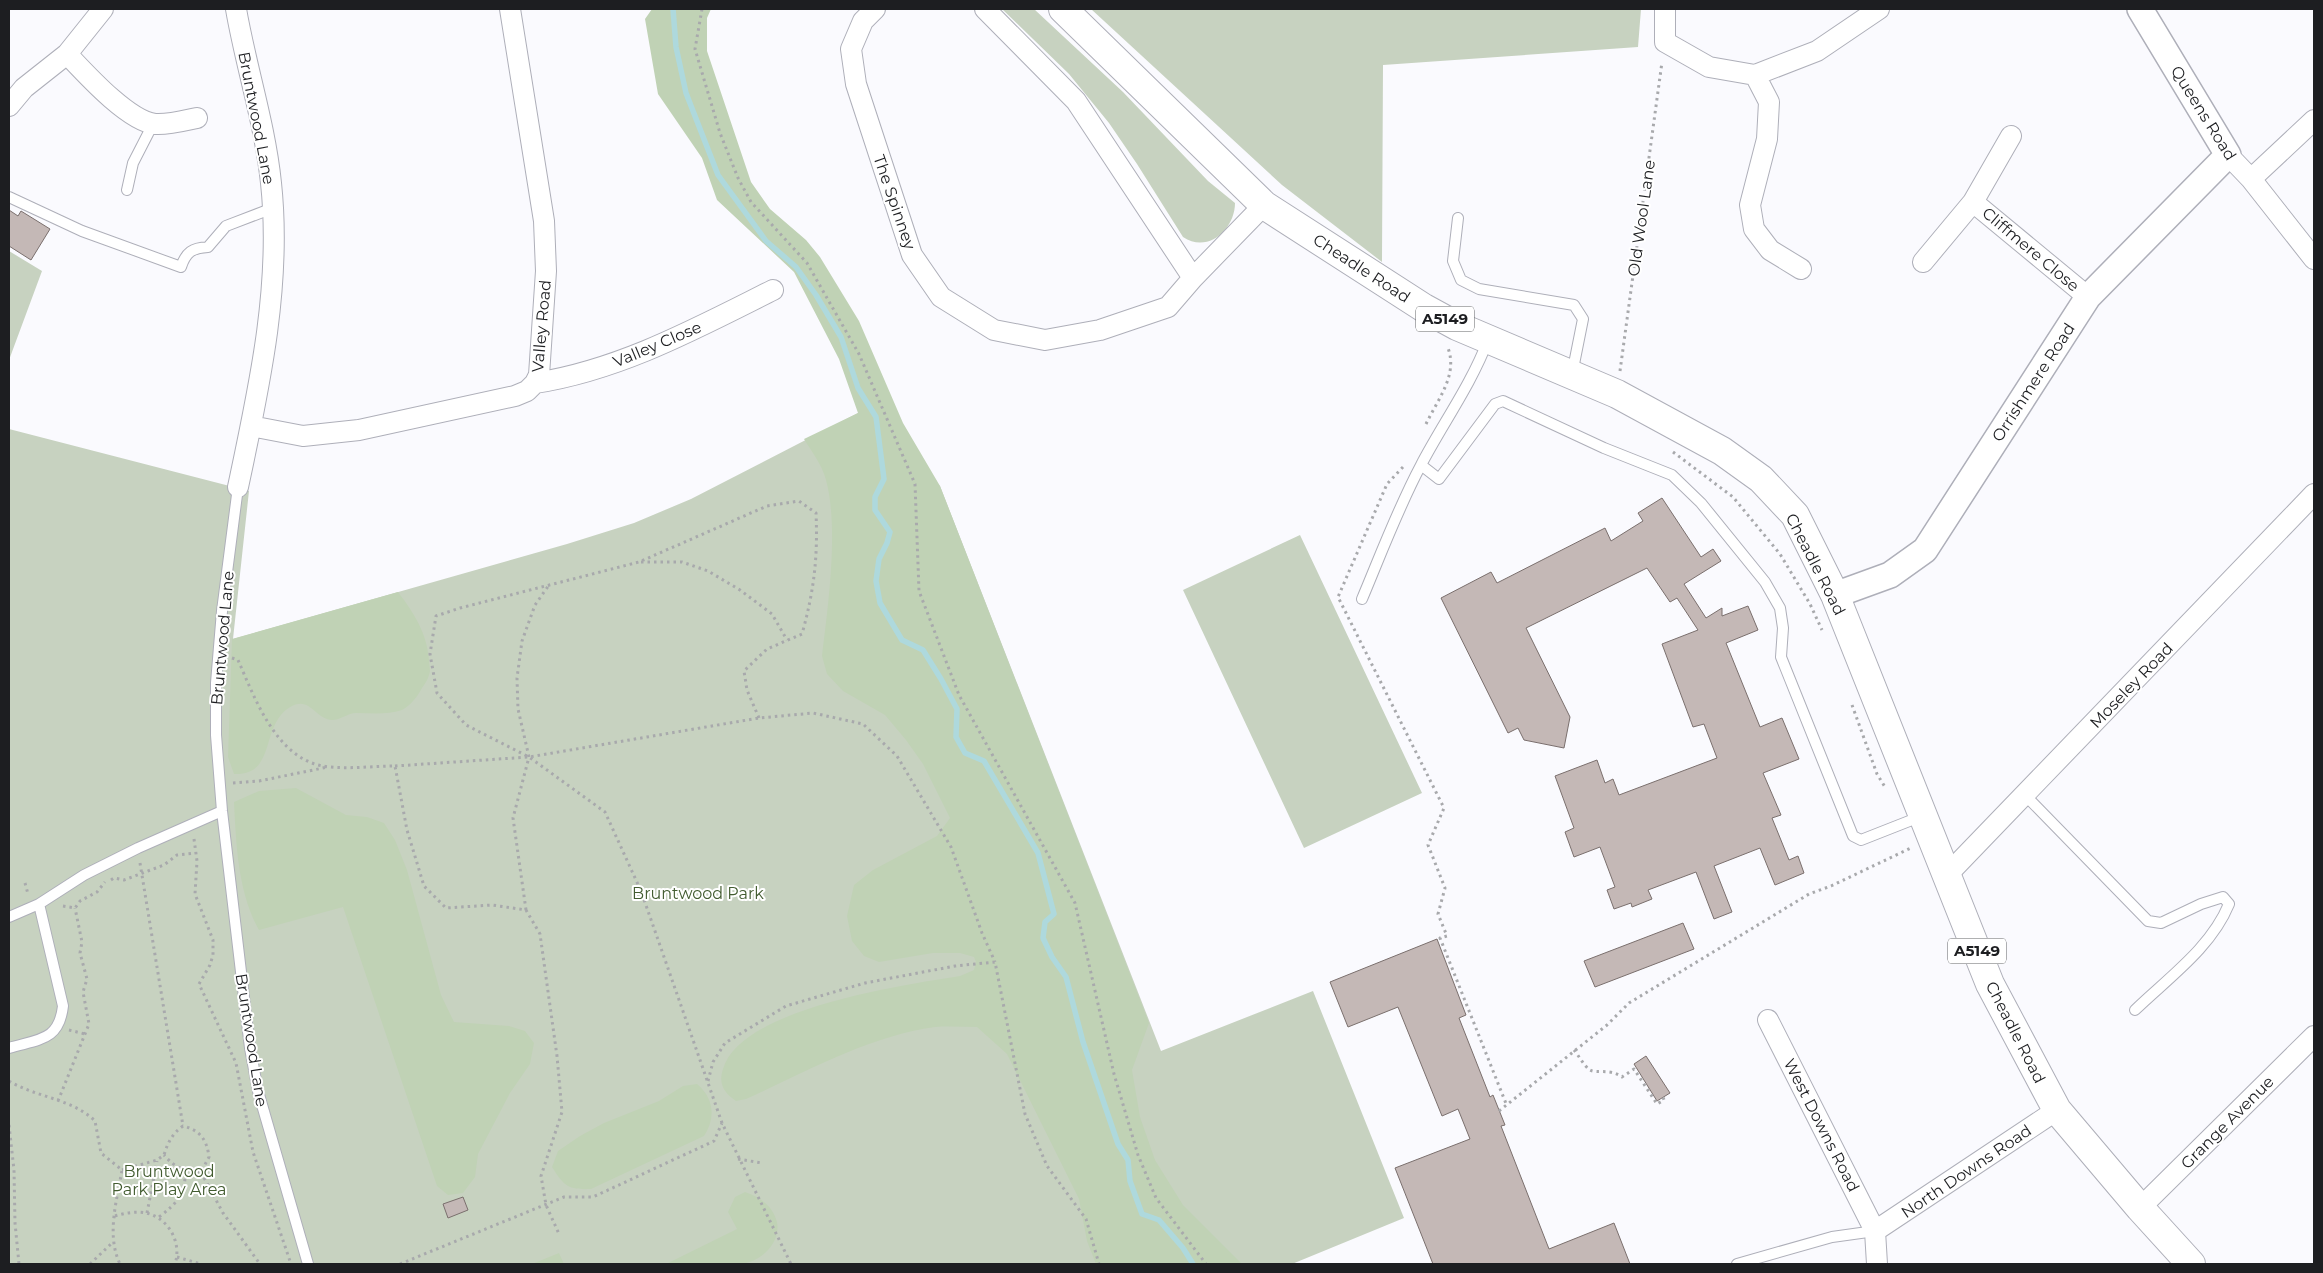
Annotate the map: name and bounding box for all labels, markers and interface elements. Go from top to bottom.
street label: Bruntwood Lane [234,50,279,186]
street label: Queens Road [2167,62,2240,164]
street label: The Spinney [869,152,920,252]
street label: Old Wool Lane [1624,159,1659,278]
street label: Cliffmere Close [1978,203,2083,295]
street label: Cheadle Road [1310,230,1414,307]
street label: Valley Road [528,279,555,373]
road number: A5149 [1416,306,1474,332]
street label: Valley Close [610,317,704,372]
street label: Orrishmere Road [1988,319,2079,445]
street label: Cheadle Road [1782,510,1849,618]
street label: Bruntwood Lane [207,570,238,706]
street label: Moseley Road [2086,639,2177,732]
park label: Bruntwood Park [632,884,764,903]
road number: A5149 [1948,938,2006,964]
street label: Bruntwood Lane [232,972,271,1108]
street label: Cheadle Road [1982,978,2049,1086]
street label: West Downs Road [1780,1056,1863,1195]
street label: Grange Avenue [2177,1072,2278,1173]
street label: North Downs Road [1898,1121,2035,1222]
park label: Bruntwood Park Play Area [111,1162,227,1199]

